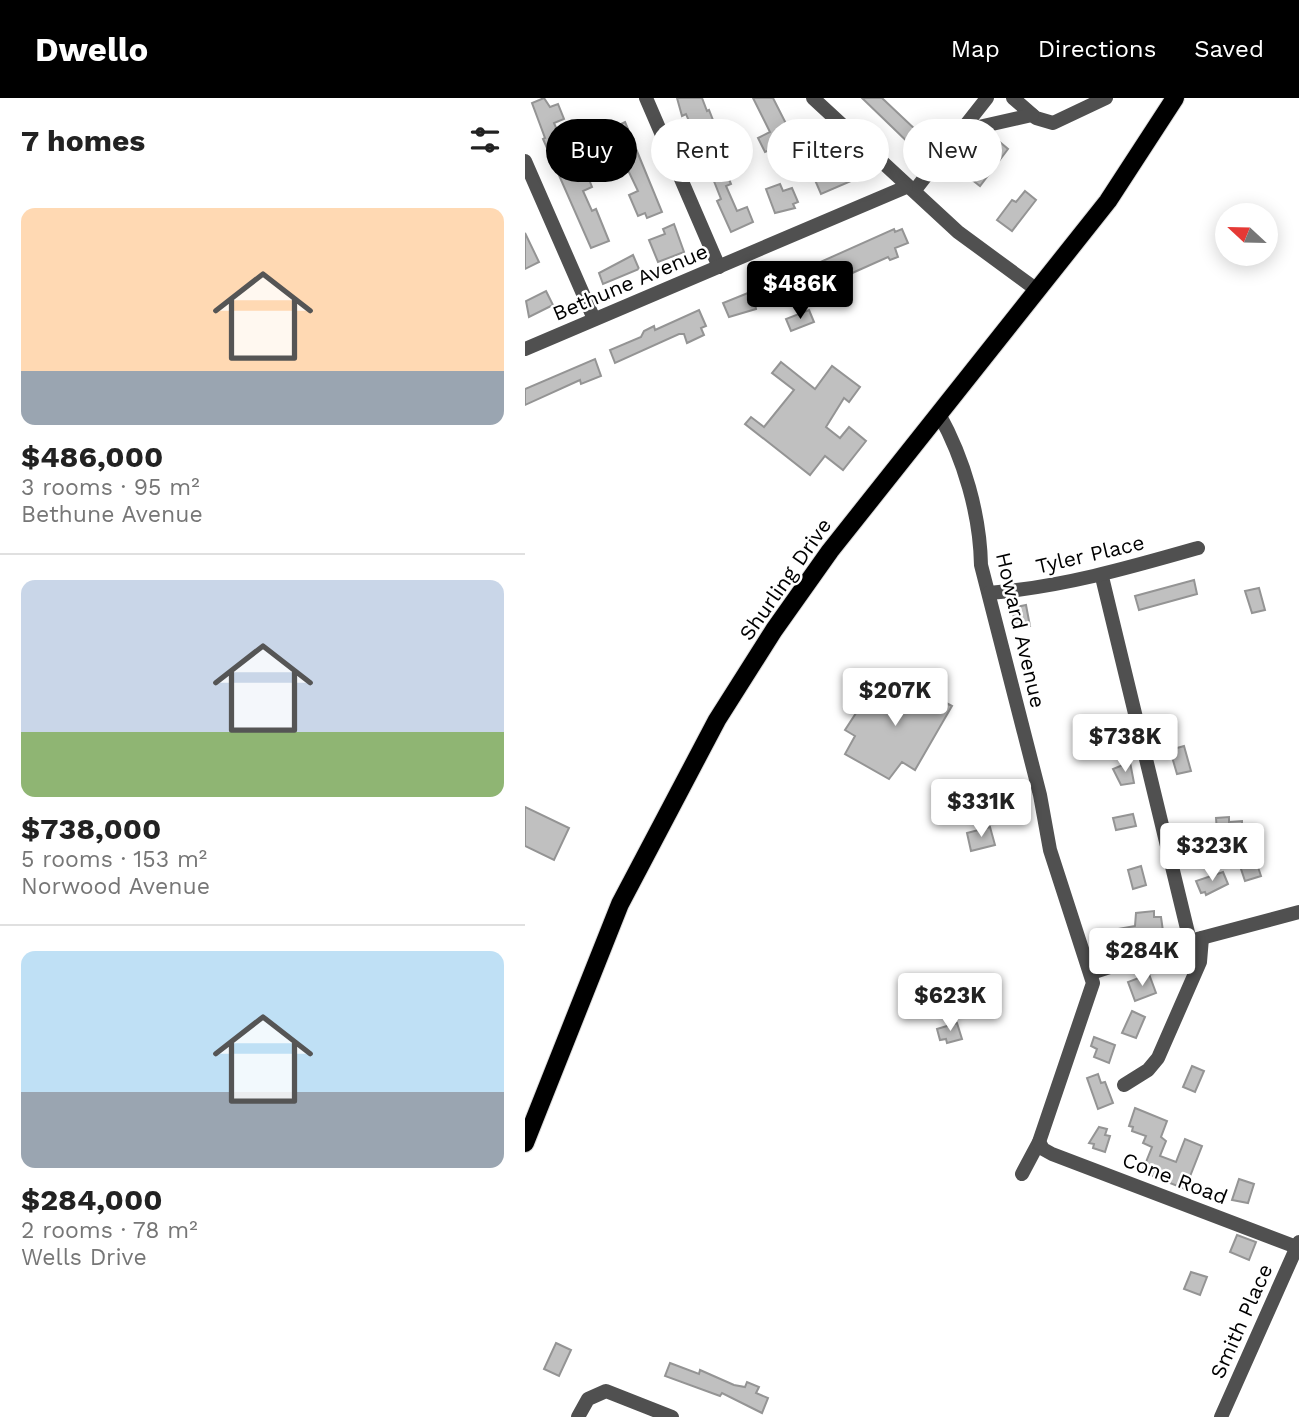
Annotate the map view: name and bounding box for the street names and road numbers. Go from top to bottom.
street label: Bethune Avenue [549,238,711,326]
street label: Shurling Drive [734,513,836,645]
street label: Tyler Place [1033,529,1147,579]
street label: Howard Avenue [991,550,1051,710]
street label: Cone Road [1119,1147,1231,1209]
street label: Smith Place [1205,1260,1277,1382]

